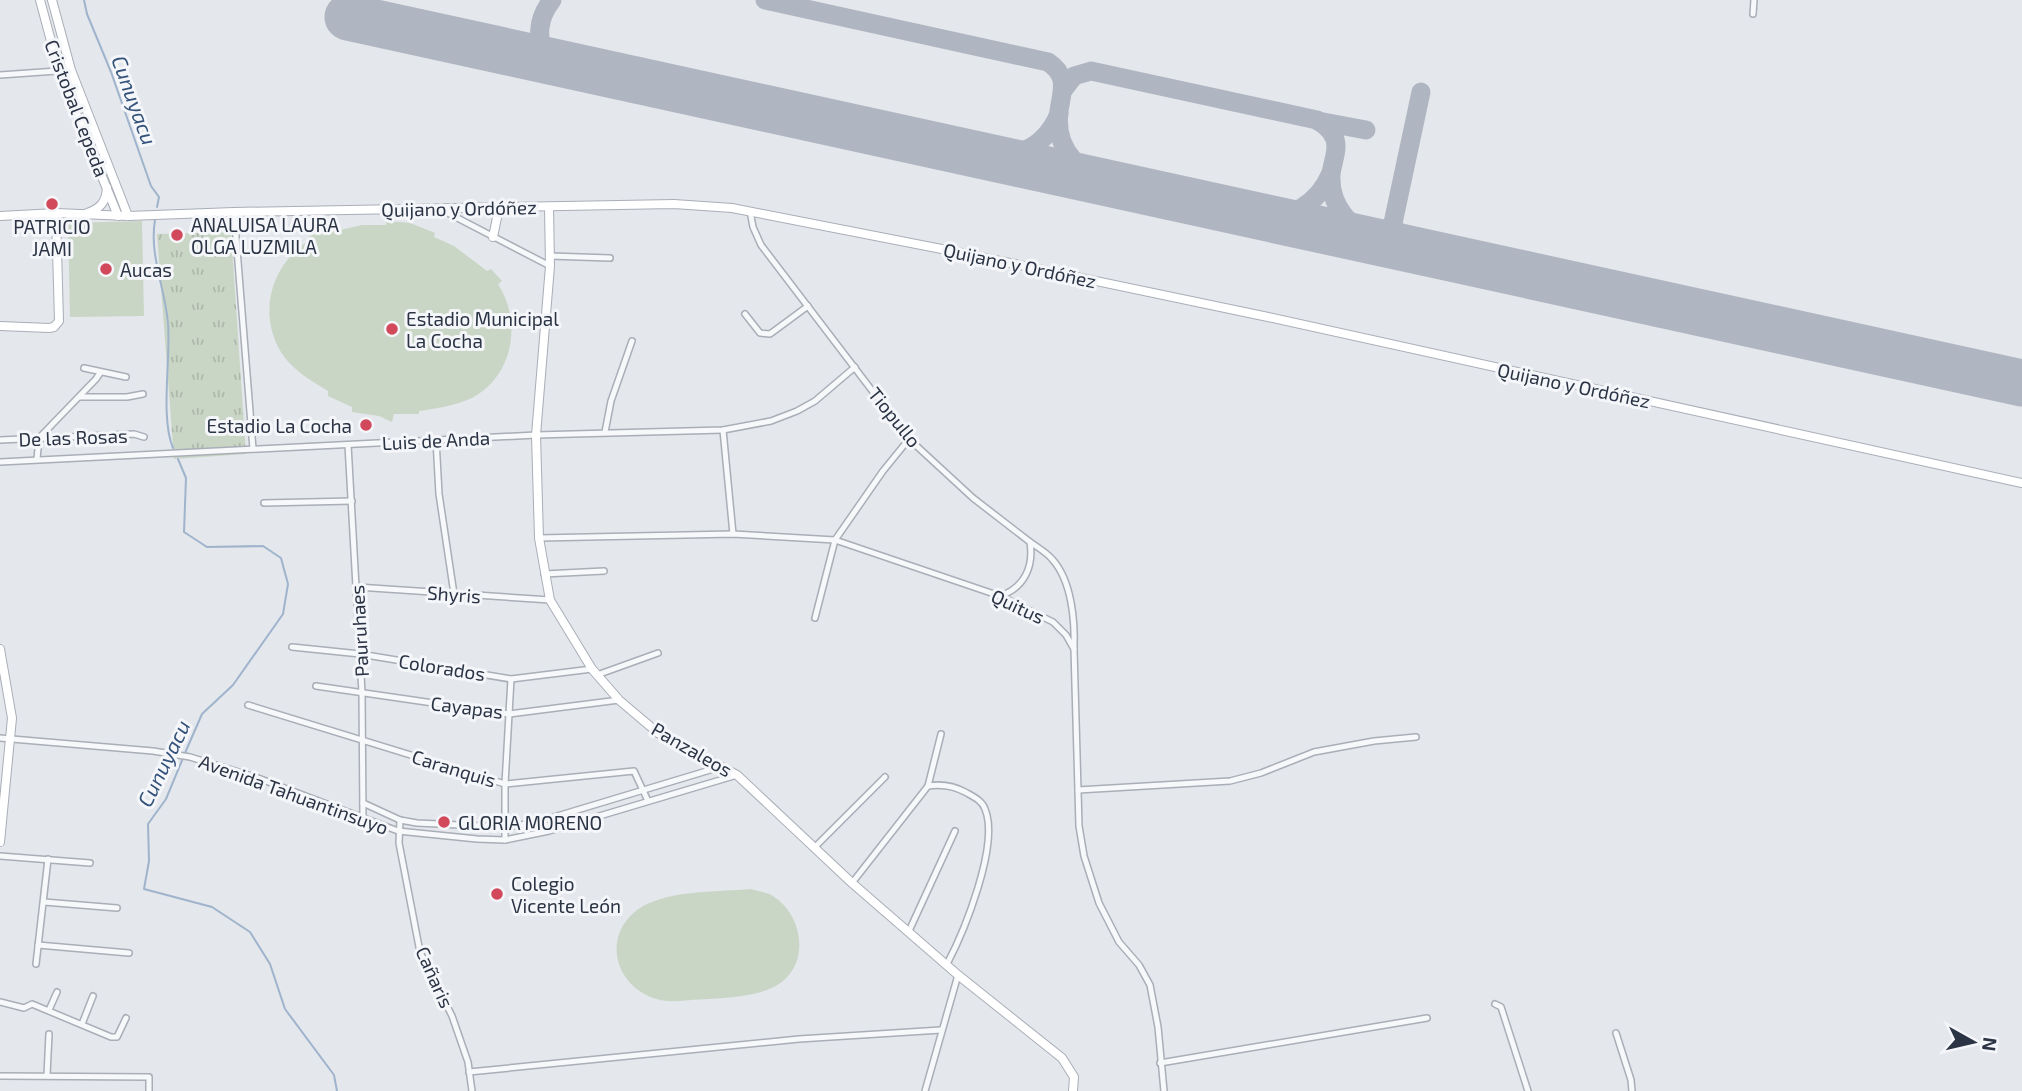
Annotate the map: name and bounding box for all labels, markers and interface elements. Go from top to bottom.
street label: Cristobal Cepeda [40,36,114,180]
water label: Cunuyacu [106,52,163,148]
street label: Quijano y Ordóñez [381,195,537,221]
marker: PATRICIO JAMI [44,196,60,212]
place label: ANALUISA LAURA OLGA LUZMILA [191,213,339,258]
place label: PATRICIO JAMI [13,215,91,260]
marker: ANALUISA LAURA OLGA LUZMILA [169,227,185,243]
street label: Quijano y Ordóñez [941,238,1099,292]
place label: Aucas [120,258,172,281]
marker: Aucas [98,261,114,277]
place label: Estadio Municipal La Cocha [406,307,559,352]
marker: Estadio Municipal La Cocha [384,321,400,337]
street label: Quijano y Ordóñez [1495,358,1653,412]
street label: Tiopullo [864,382,926,452]
place label: Estadio La Cocha [207,414,352,437]
marker: Estadio La Cocha [358,417,374,433]
street label: De las Rosas [18,424,128,450]
street label: Luis de Anda [381,426,491,454]
street label: Shyris [426,581,482,607]
street label: Pauruhaes [345,584,373,678]
street label: Quitus [988,584,1048,628]
street label: Colorados [397,649,487,685]
street label: Cayapas [429,691,505,723]
water label: Cunuyacu [131,716,196,811]
street label: Panzaleos [648,717,736,781]
street label: Caranquis [409,744,499,792]
street label: Avenida Tahuantinsuyo [196,749,392,839]
place label: GLORIA MORENO [458,811,602,834]
marker: GLORIA MORENO [436,814,452,830]
place label: Colegio Vicente León [511,872,621,917]
marker: Colegio Vicente León [489,886,505,902]
street label: Cañaris [411,943,459,1011]
north arrow [1938,1007,2008,1077]
text: N [1978,1036,2003,1053]

